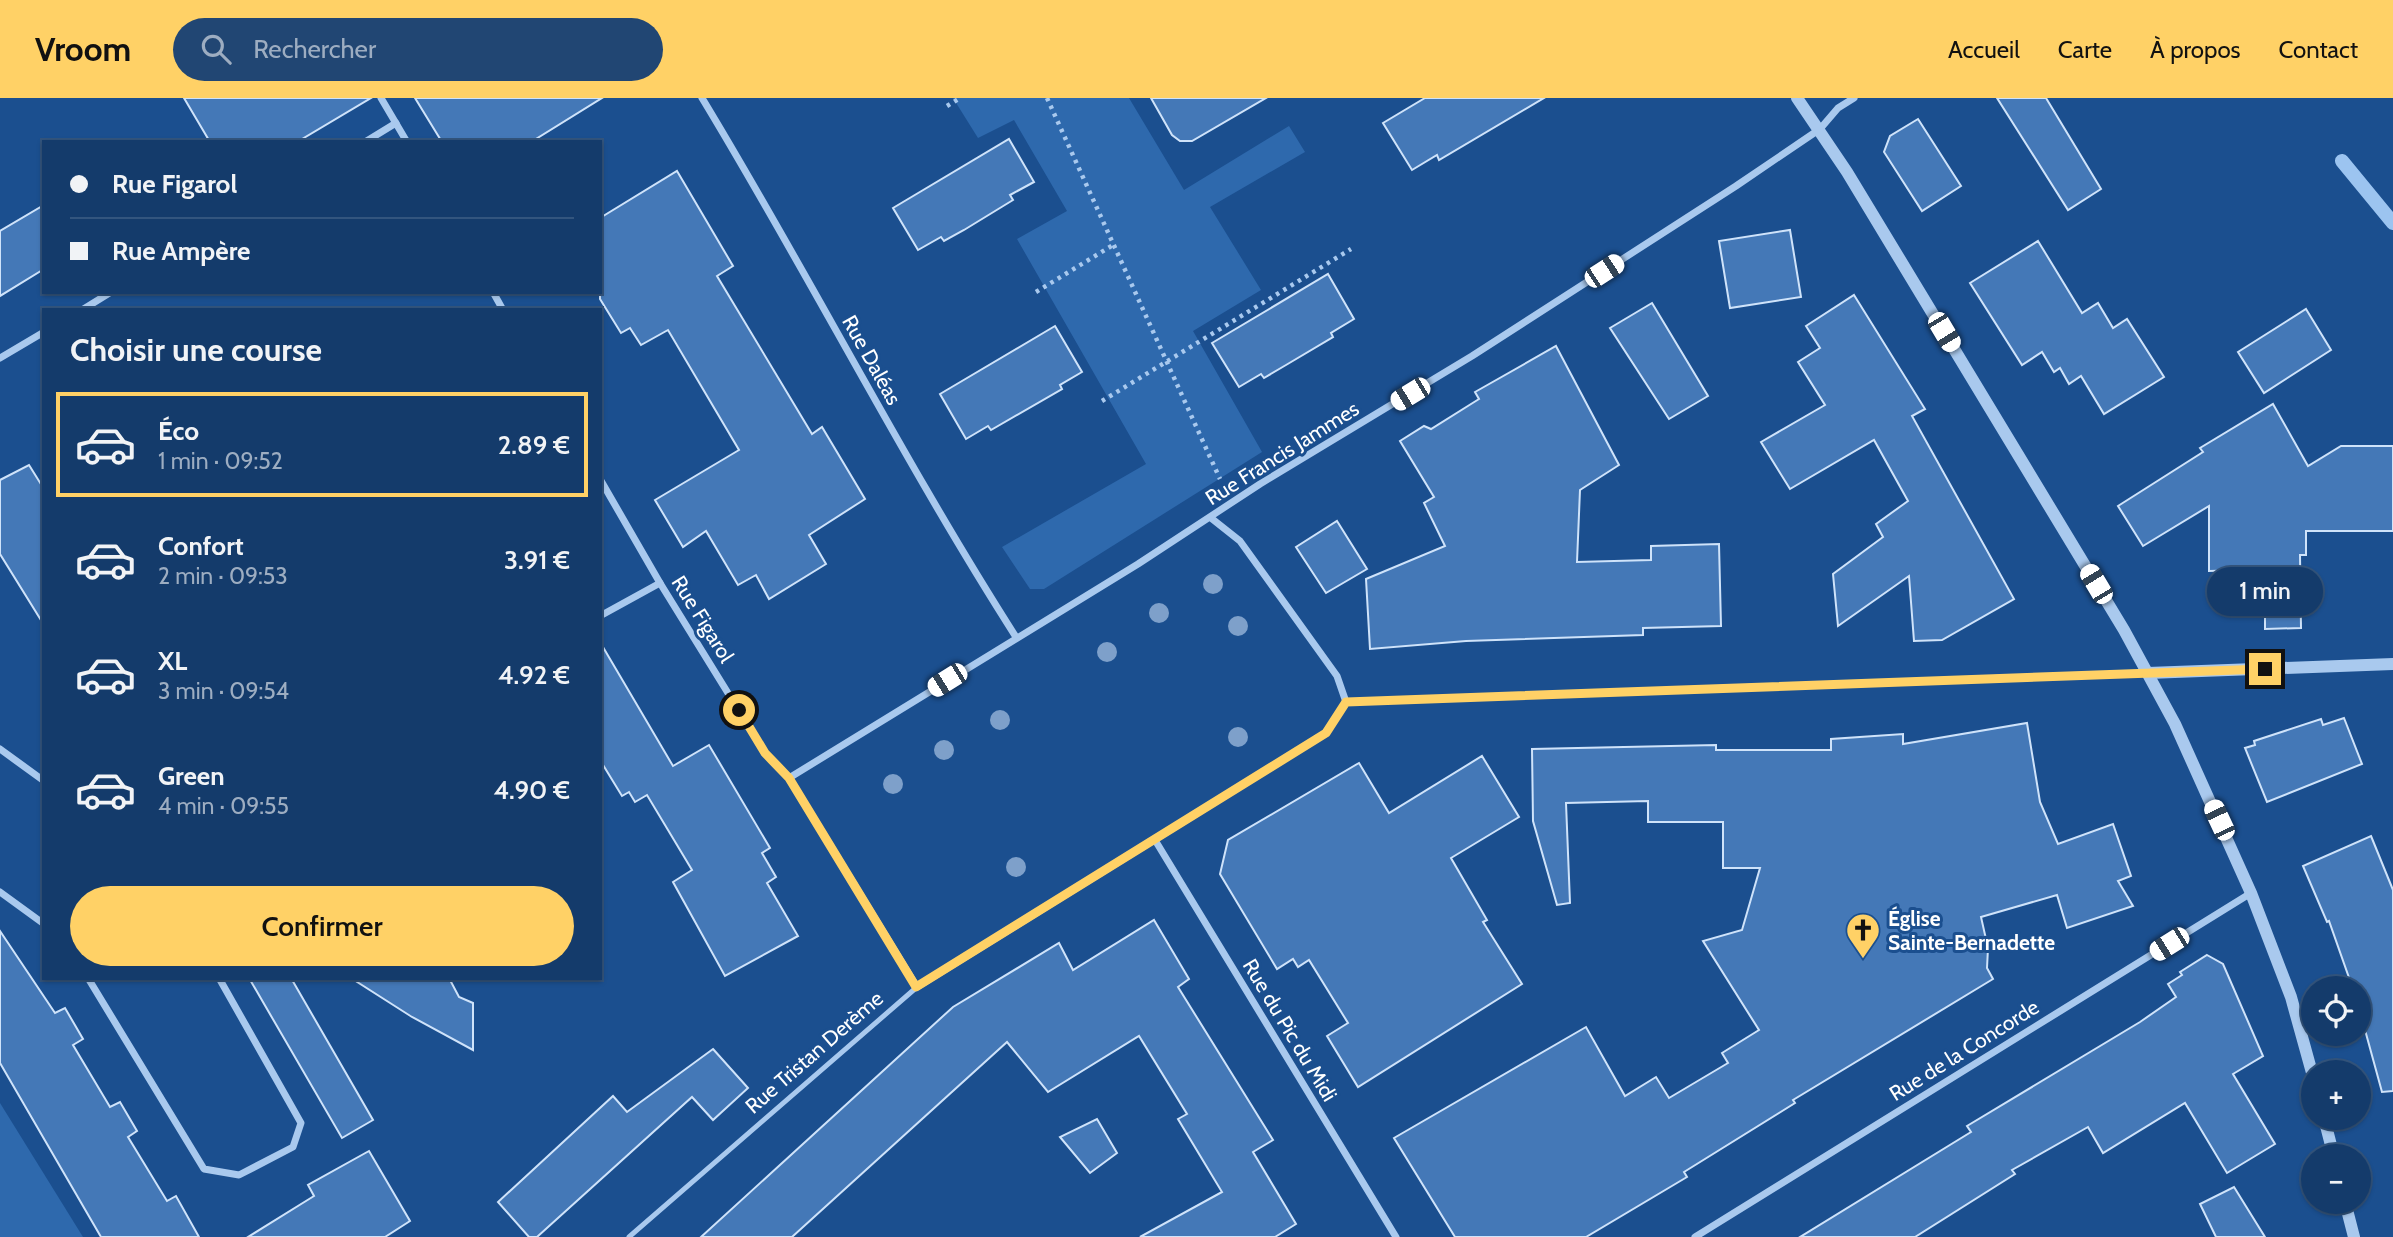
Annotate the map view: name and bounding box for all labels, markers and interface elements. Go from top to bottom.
search box [173,18,663,81]
text: Vroom [35,29,131,69]
icon: search [197,30,235,68]
text: Rechercher [253,33,376,65]
text: Accueil [1948,35,2020,64]
text: Carte [2058,35,2112,64]
text: À propos [2150,35,2241,64]
text: Contact [2279,35,2358,64]
text: Rue Figarol [112,168,237,200]
text: Rue Ampère [112,235,250,267]
car [1581,251,1628,291]
car [1925,309,1964,355]
street label: Rue Daléas [837,311,907,409]
text: Choisir une course [70,330,322,369]
car [1387,374,1434,414]
street label: Rue Francis Jammes [1201,396,1364,510]
icon: car [74,413,137,476]
text: Éco [158,415,199,447]
text: 2.89 € [498,429,570,461]
text: 1 min · 09:52 [158,447,283,475]
icon: car [74,528,137,591]
text: Confort [158,530,244,562]
text: 3.91 € [504,544,570,576]
car [2077,561,2116,607]
text: 2 min · 09:53 [158,562,288,590]
callout: 1 min [2207,568,2323,616]
street label: Rue Figarol [667,571,739,667]
text: 1 min [2239,577,2291,605]
icon: car [74,643,137,706]
text: XL [158,645,187,677]
route end [2249,653,2281,685]
text: 4.92 € [498,659,570,691]
car [924,660,971,700]
text: 3 min · 09:54 [158,677,289,705]
route start [723,694,755,726]
icon: car [74,758,137,821]
text: Green [158,760,225,792]
text: 4.90 € [493,774,570,806]
text: 4 min · 09:55 [158,792,289,820]
car [2201,797,2238,843]
button: Confirmer [70,886,574,966]
place label: Église Sainte-Bernadette [1888,906,2055,955]
church icon: Église Sainte-Bernadette [1844,911,1882,960]
car [2146,924,2193,964]
street label: Rue du Pic du Midi [1238,954,1342,1106]
map controls [2301,976,2371,1214]
button: locate [2301,976,2371,1046]
street label: Rue Tristan Derème [740,985,888,1118]
street label: Rue de la Concorde [1885,994,2044,1106]
button: + [2301,1060,2371,1130]
button: − [2301,1144,2371,1214]

